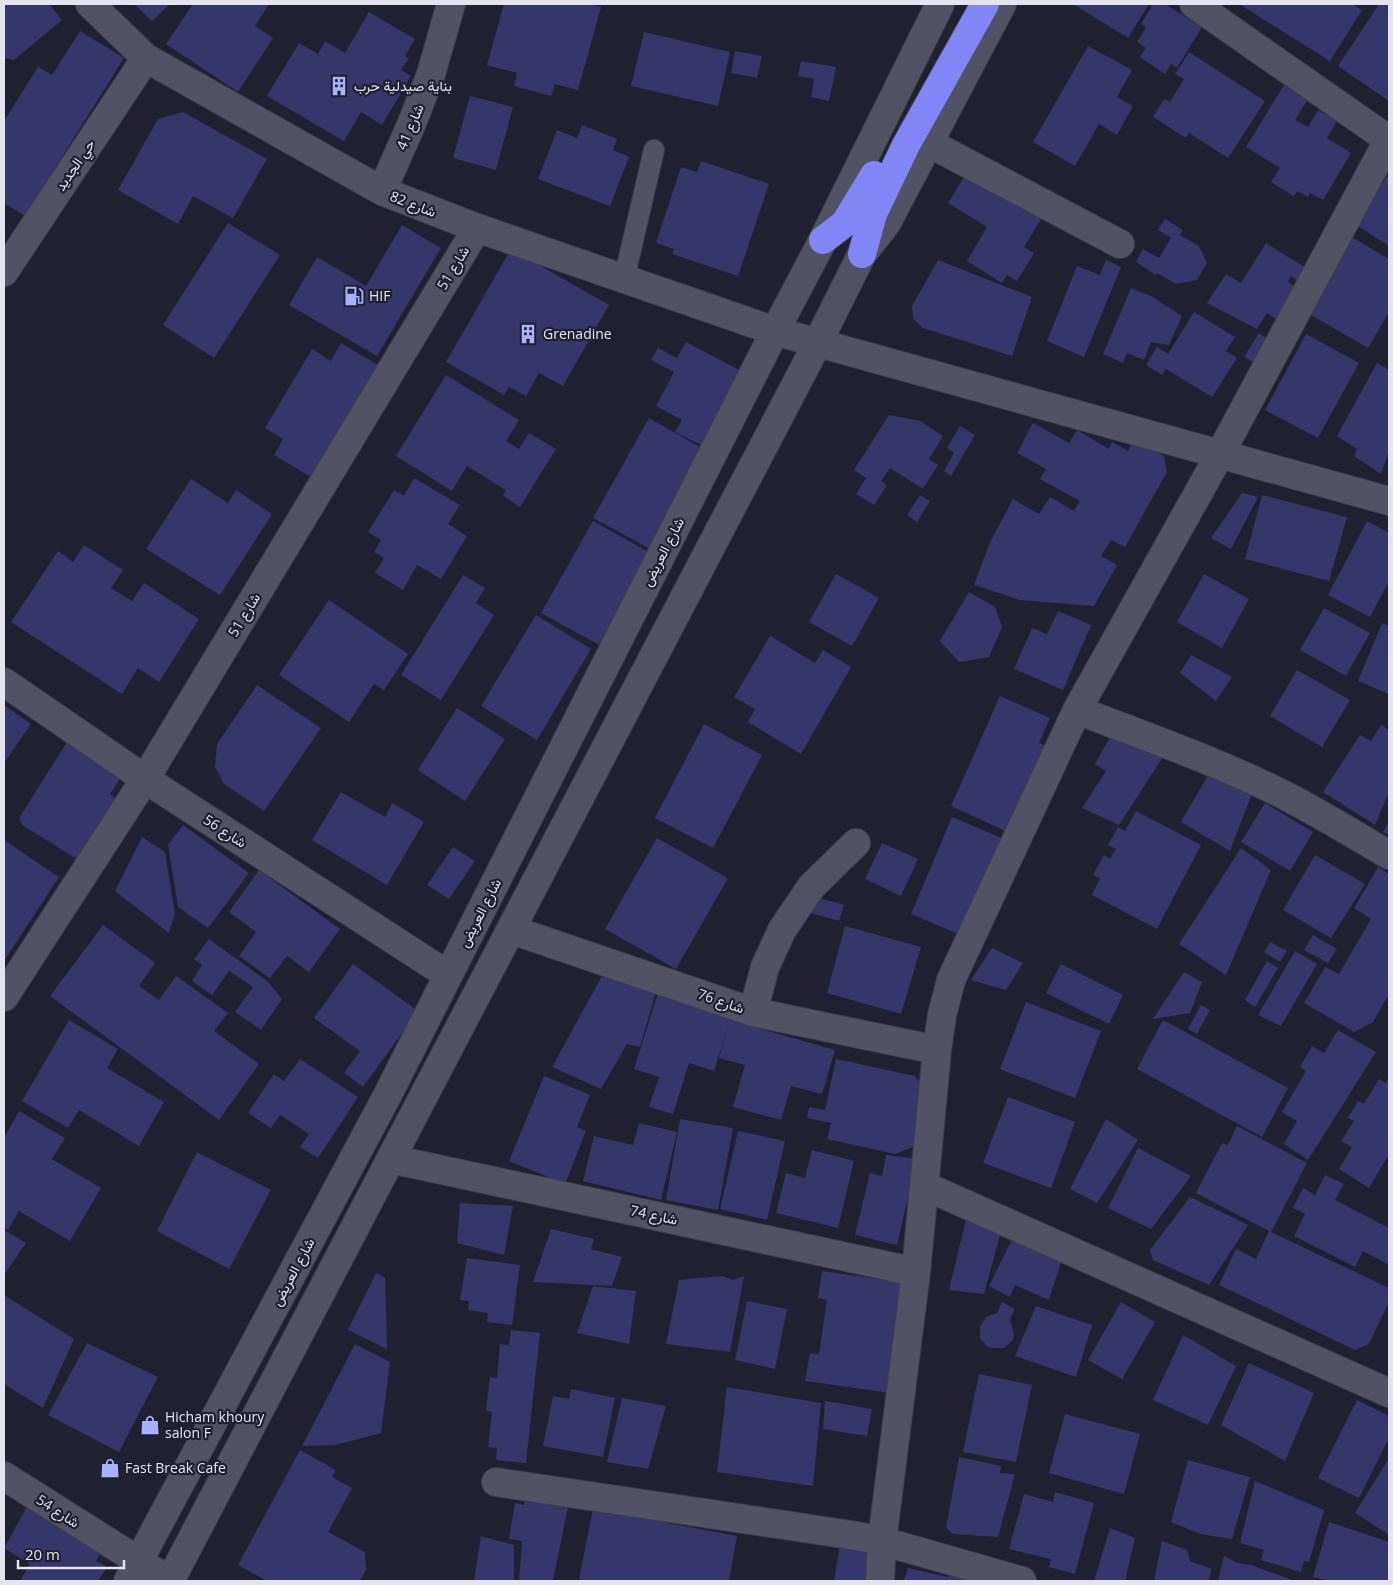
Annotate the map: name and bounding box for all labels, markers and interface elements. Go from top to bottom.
building icon: بناية صيدلية حرب [328,75,350,97]
place label: بناية صيدلية حرب [354,76,452,95]
street label: شارع 41 [391,101,429,153]
street label: حي الجديد [50,135,101,196]
street label: شارع 82 [387,186,439,223]
street label: شارع 51 [432,242,475,294]
fuel station icon: HIF [343,285,365,307]
place label: HIF [369,286,390,305]
building icon: Grenadine [517,323,539,345]
place label: Grenadine [543,324,612,343]
street label: شارع العريض [637,514,690,590]
street label: شارع 51 [223,589,266,641]
street label: شارع 56 [199,810,250,853]
street label: شارع العريض [454,875,507,951]
street label: شارع 76 [695,984,747,1019]
street label: شارع 74 [628,1200,679,1231]
street label: شارع العريض [267,1234,320,1310]
place label: Hicham khoury salon F [165,1407,265,1442]
shop icon: Hicham khoury salon F [139,1414,161,1436]
shop icon: Fast Break Cafe [99,1457,121,1479]
place label: Fast Break Cafe [125,1458,226,1477]
street label: شارع 54 [32,1490,83,1533]
scale bar [18,1538,124,1570]
text: 20 m [25,1544,60,1564]

